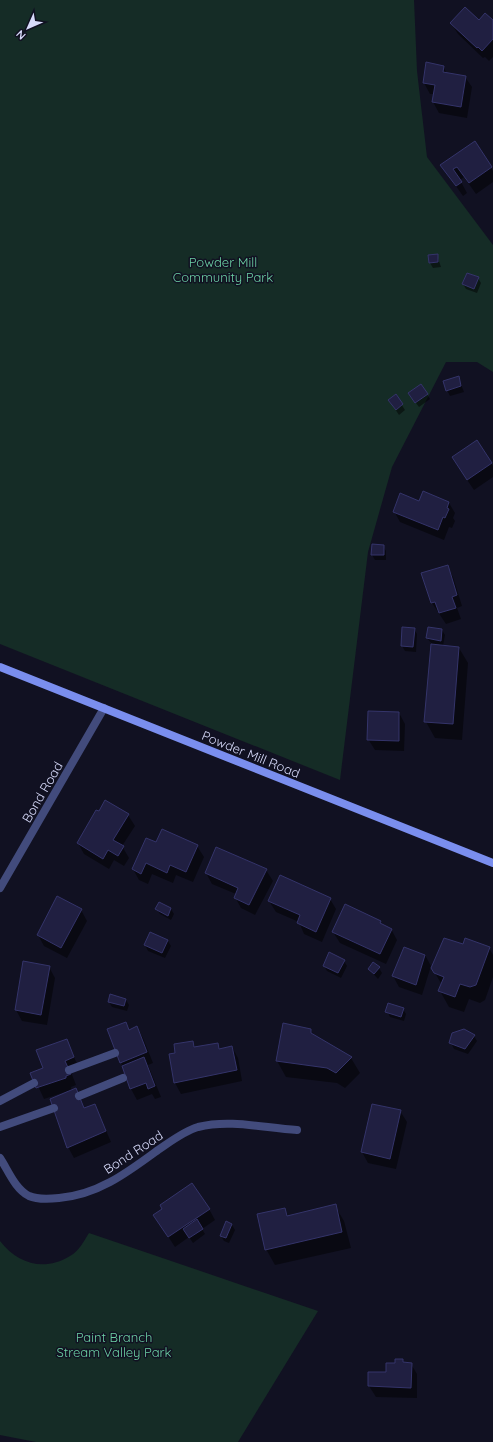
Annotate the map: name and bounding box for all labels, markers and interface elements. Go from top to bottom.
north arrow [8,8,48,48]
text: N [13,27,29,43]
park label: Powder Mill Community Park [173,254,273,285]
street label: Powder Mill Road [200,727,302,781]
street label: Bond Road [18,759,66,825]
street label: Bond Road [100,1127,166,1177]
park label: Paint Branch Stream Valley Park [56,1329,172,1360]

